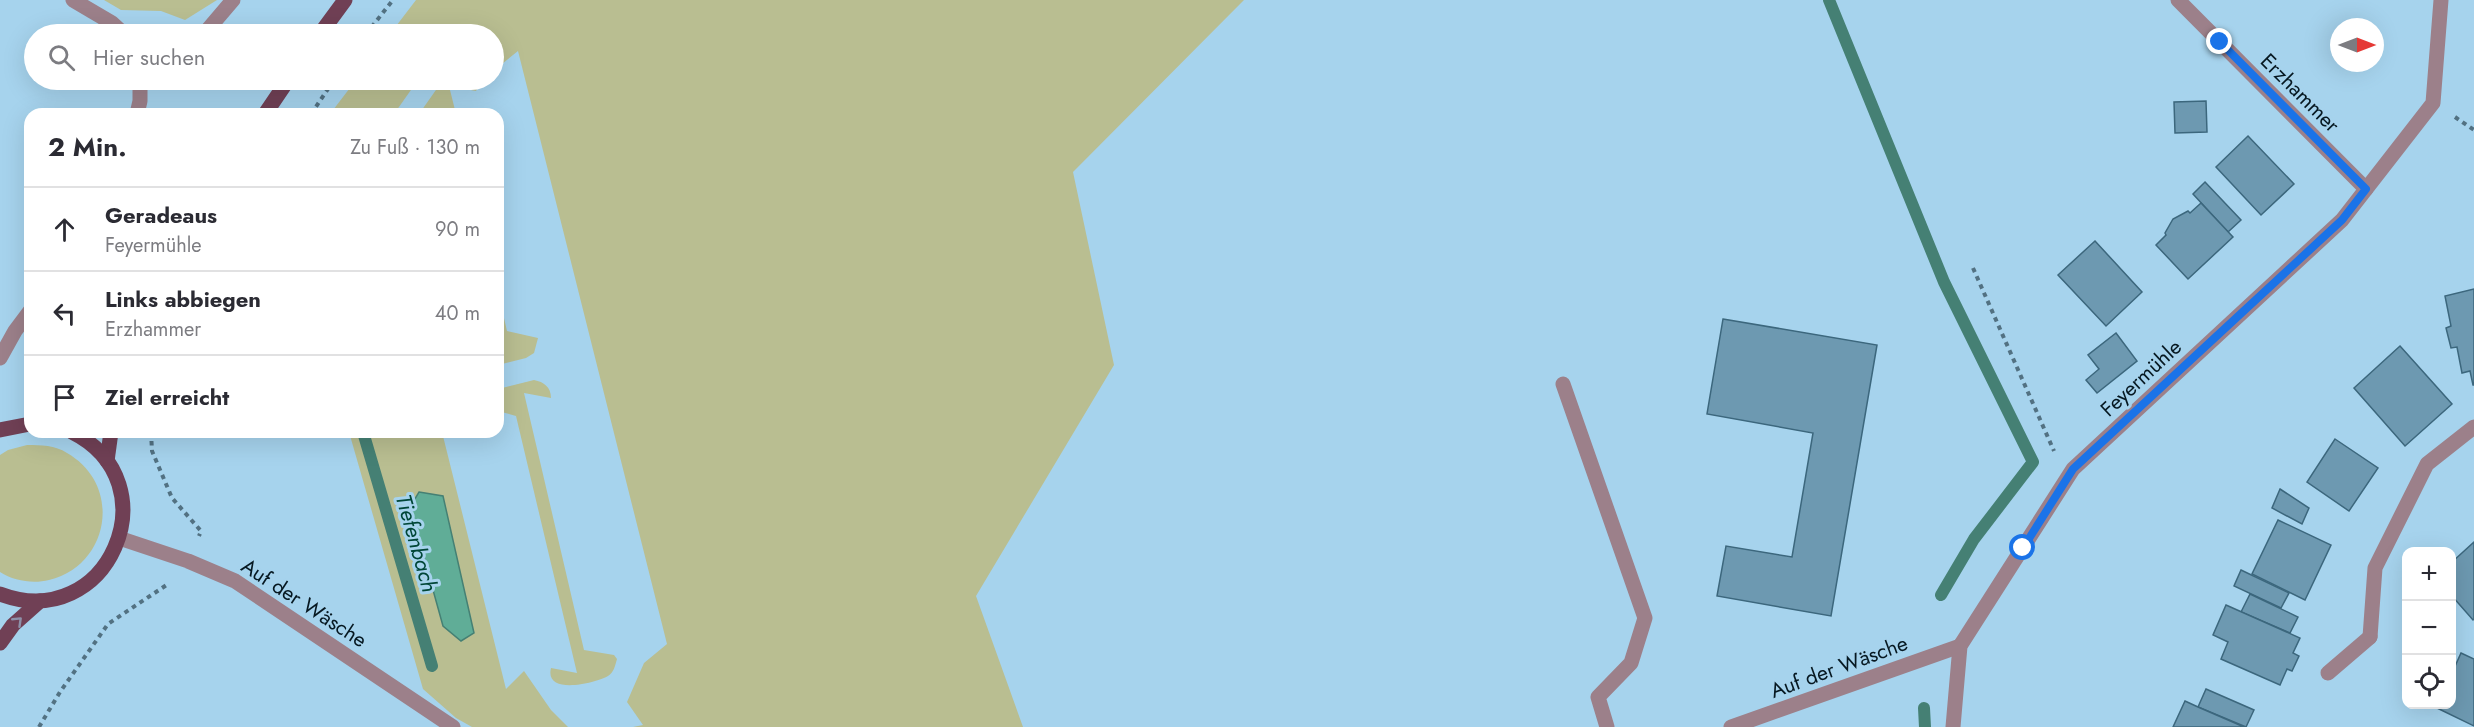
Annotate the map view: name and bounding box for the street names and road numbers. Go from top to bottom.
street label: Erzhammer [2254,47,2347,140]
street label: Feyermühle [2094,332,2188,424]
street label: Auf der Wäsche [235,551,373,655]
street label: Auf der Wäsche [1766,628,1912,706]

